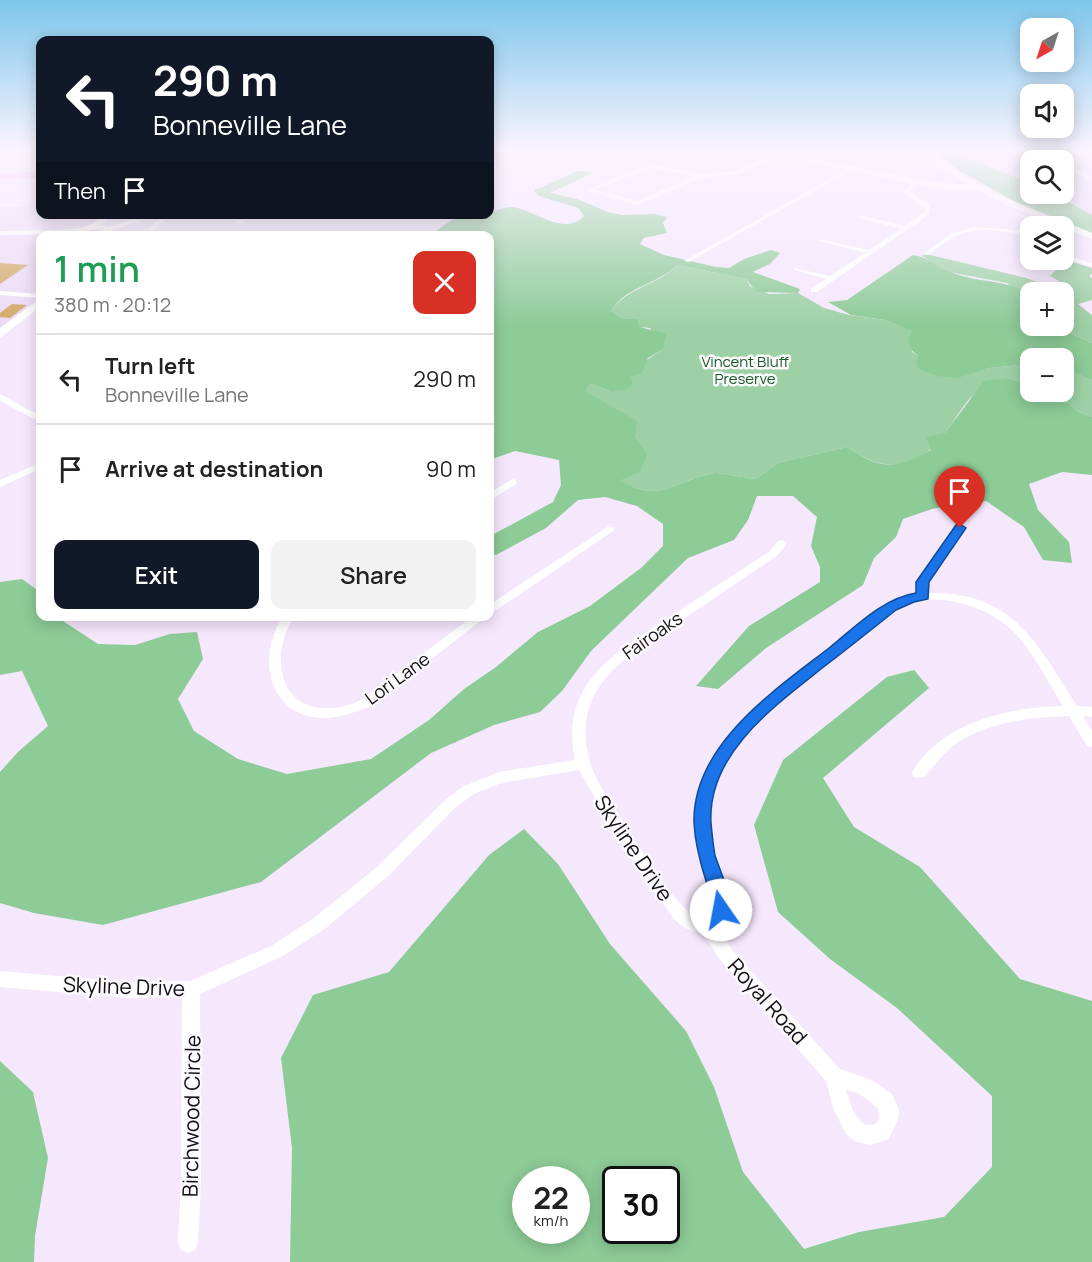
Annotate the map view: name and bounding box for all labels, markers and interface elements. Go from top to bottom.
north arrow [1020,18,1074,72]
map controls [1020,18,1074,402]
text: 290 m [153,51,278,109]
icon: left [54,60,132,138]
button: sound [1020,84,1074,138]
text: Bonneville Lane [153,106,347,143]
button: search [1020,150,1074,204]
icon: arrive [118,174,151,207]
text: Then [54,176,106,206]
button: layers [1020,216,1074,270]
text: 1 min [54,244,140,293]
button: close [413,251,476,314]
button: + [1020,282,1074,336]
text: 380 m · 20:12 [54,291,171,318]
button: − [1020,348,1074,402]
text: Turn left [105,351,195,381]
park label: Vincent Bluff Preserve [701,351,789,389]
icon: left [54,363,87,396]
text: 290 m [413,364,476,394]
text: Bonneville Lane [105,381,249,408]
icon: arrive [54,453,87,486]
text: Arrive at destination [105,454,323,484]
text: 90 m [426,454,476,484]
pin [934,466,985,528]
icon: arrive [943,475,976,508]
button: Exit [54,540,259,609]
button: Share [271,540,476,609]
street label: Fairoaks [617,606,687,664]
street label: Lori Lane [360,646,434,710]
street label: Skyline Drive [588,790,680,906]
position arrow [689,878,753,942]
street label: Royal Road [722,952,814,1050]
street label: Skyline Drive [62,970,186,1002]
street label: Birchwood Circle [176,1035,206,1197]
speed limit sign: 30 [602,1166,680,1244]
text: 22 [533,1177,569,1218]
text: km/h [534,1210,568,1231]

